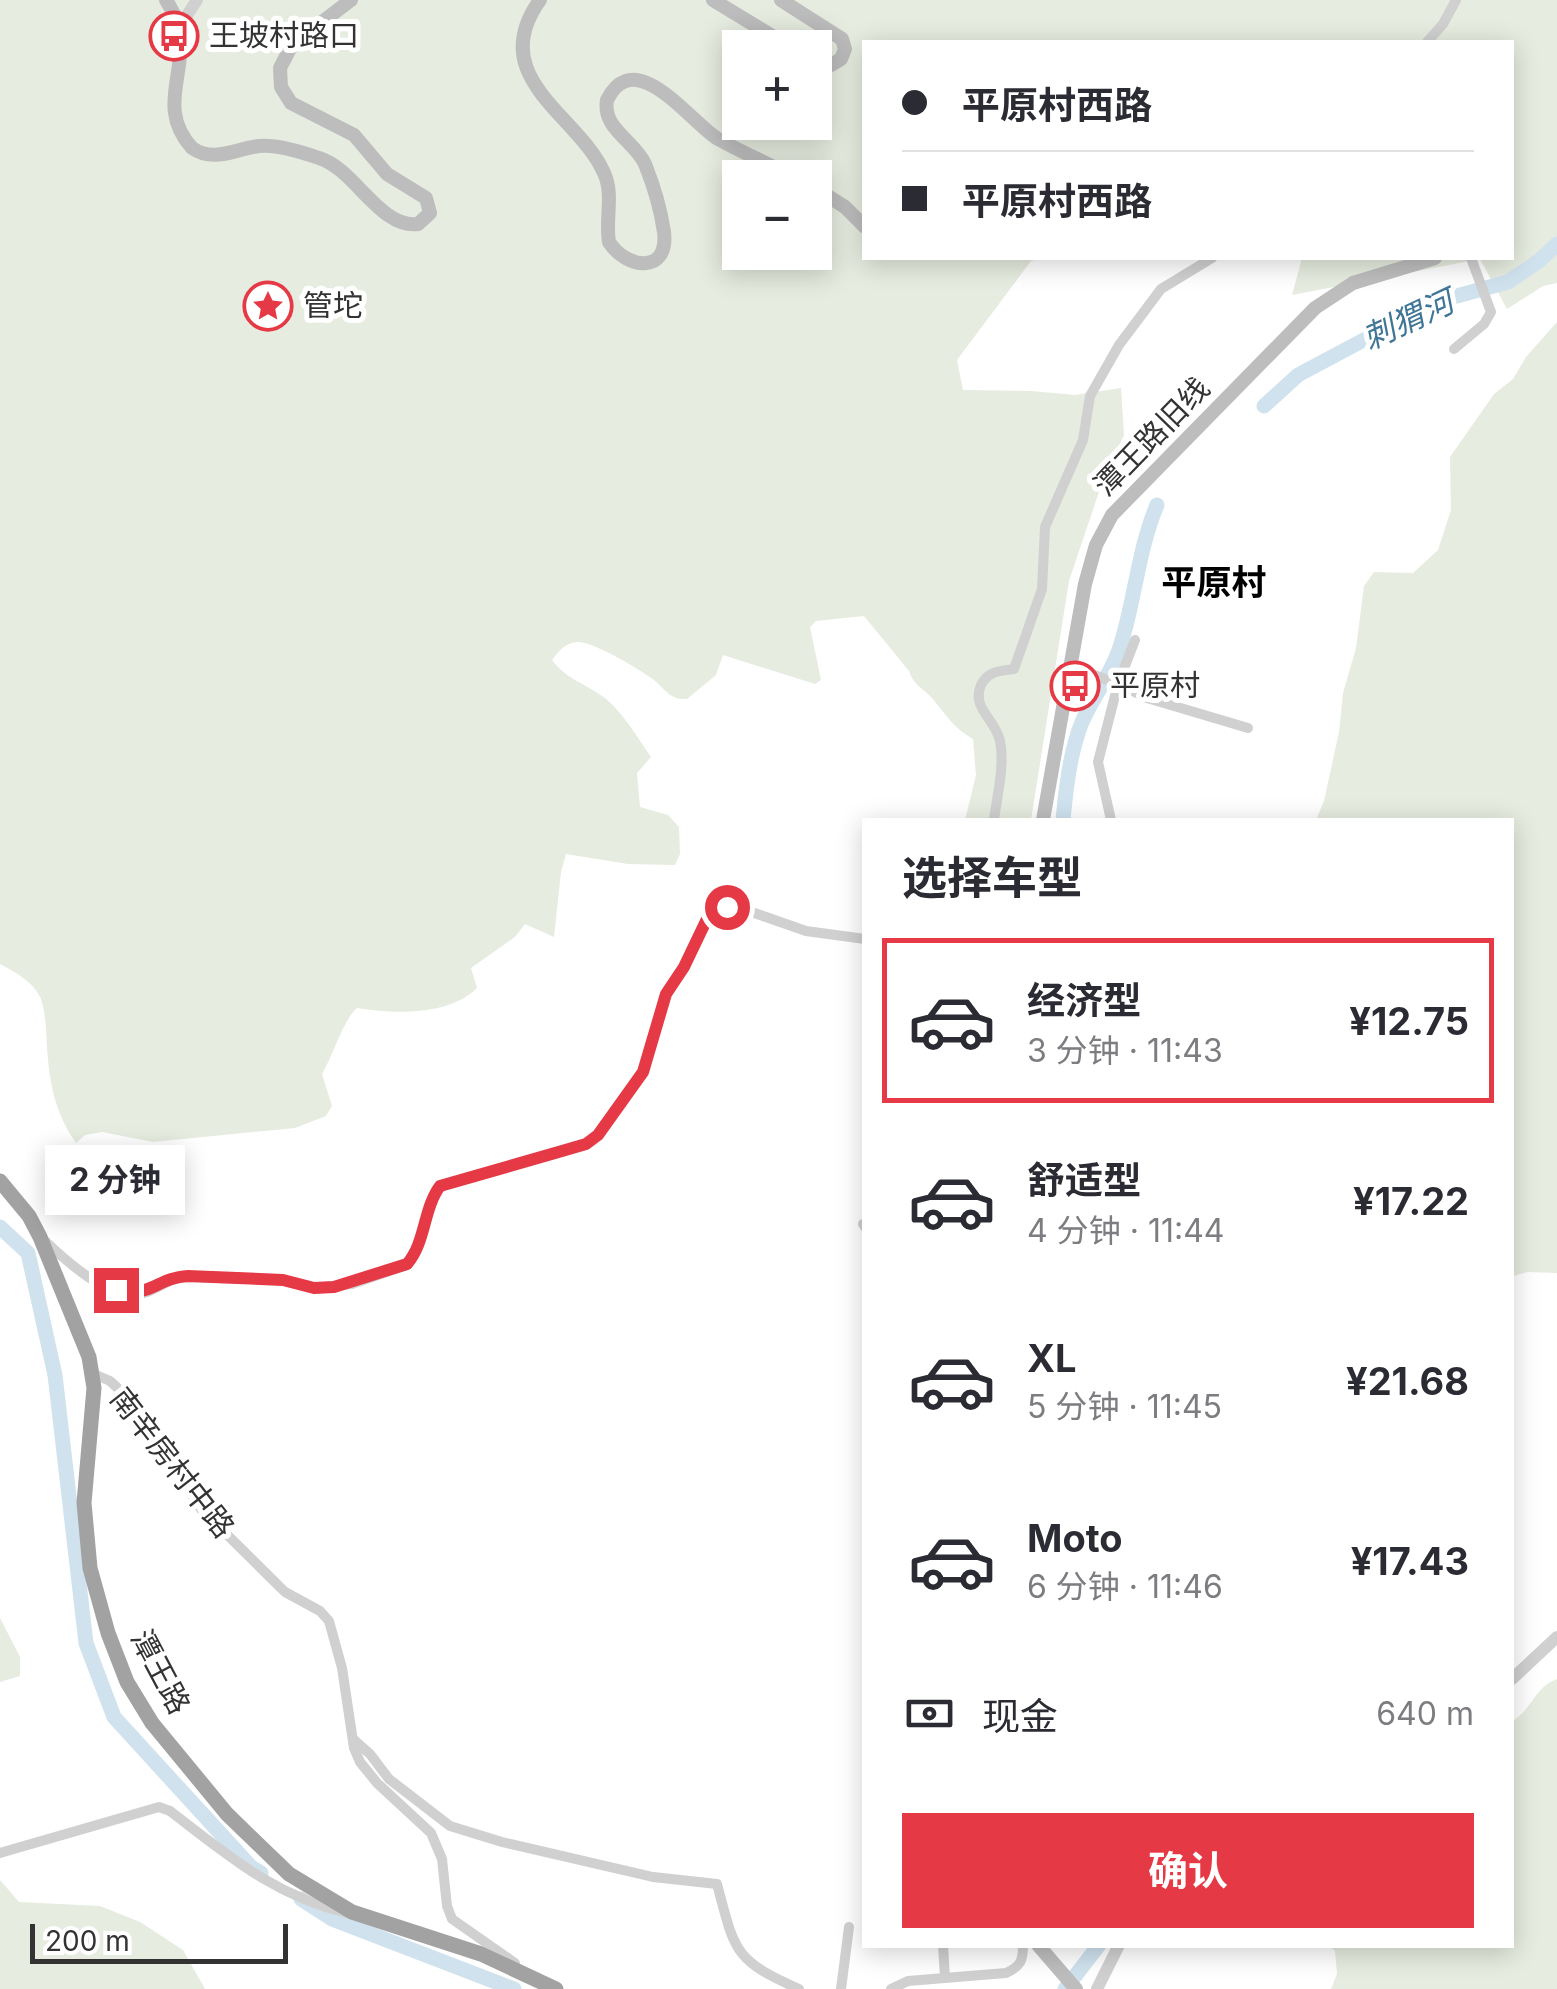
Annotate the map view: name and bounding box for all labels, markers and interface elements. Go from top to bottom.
bus stop icon: 王坡村路口 [148,10,200,62]
place label: 王坡村路口 [209,17,359,53]
map controls [722,30,832,270]
button: + [722,30,832,140]
text: 平原村西路 [962,82,1152,128]
button: − [722,160,832,270]
text: 平原村西路 [962,178,1152,224]
water label: 刺猬河 [1356,279,1465,358]
place icon: 管坨 [242,280,294,332]
place label: 管坨 [303,287,363,323]
street label: 潭王路旧线 [1086,370,1216,503]
district label: 平原村 [1161,561,1267,603]
bus stop icon: 平原村 [1049,660,1101,712]
place label: 平原村 [1110,667,1200,703]
text: 选择车型 [902,850,1082,905]
route start [705,885,750,930]
icon: car [907,976,997,1066]
text: 经济型 [1027,977,1141,1023]
text: ¥12.75 [1349,998,1469,1044]
text: 3 分钟 · 11:43 [1027,1031,1223,1070]
callout: 2 分钟 [46,1145,186,1215]
icon: car [907,1156,997,1246]
text: 舒适型 [1027,1157,1141,1203]
text: 2 分钟 [69,1160,161,1199]
text: ¥17.22 [1353,1178,1469,1224]
text: 4 分钟 · 11:44 [1027,1211,1225,1250]
route end [94,1268,139,1313]
text: XL [1027,1335,1077,1381]
icon: car [907,1336,997,1426]
text: ¥21.68 [1346,1358,1469,1404]
street label: 南辛房村中路 [103,1380,242,1544]
text: 5 分钟 · 11:45 [1027,1387,1222,1426]
text: Moto [1027,1515,1123,1561]
icon: car [907,1516,997,1606]
text: ¥17.43 [1351,1538,1469,1584]
text: 6 分钟 · 11:46 [1027,1567,1223,1606]
street label: 潭王路 [124,1623,198,1720]
icon: cash [902,1686,957,1741]
text: 现金 [982,1693,1058,1739]
text: 640 m [1376,1694,1474,1733]
button: 确认 [902,1813,1474,1928]
scale bar [30,1919,288,1964]
text: 200 m [45,1924,130,1958]

